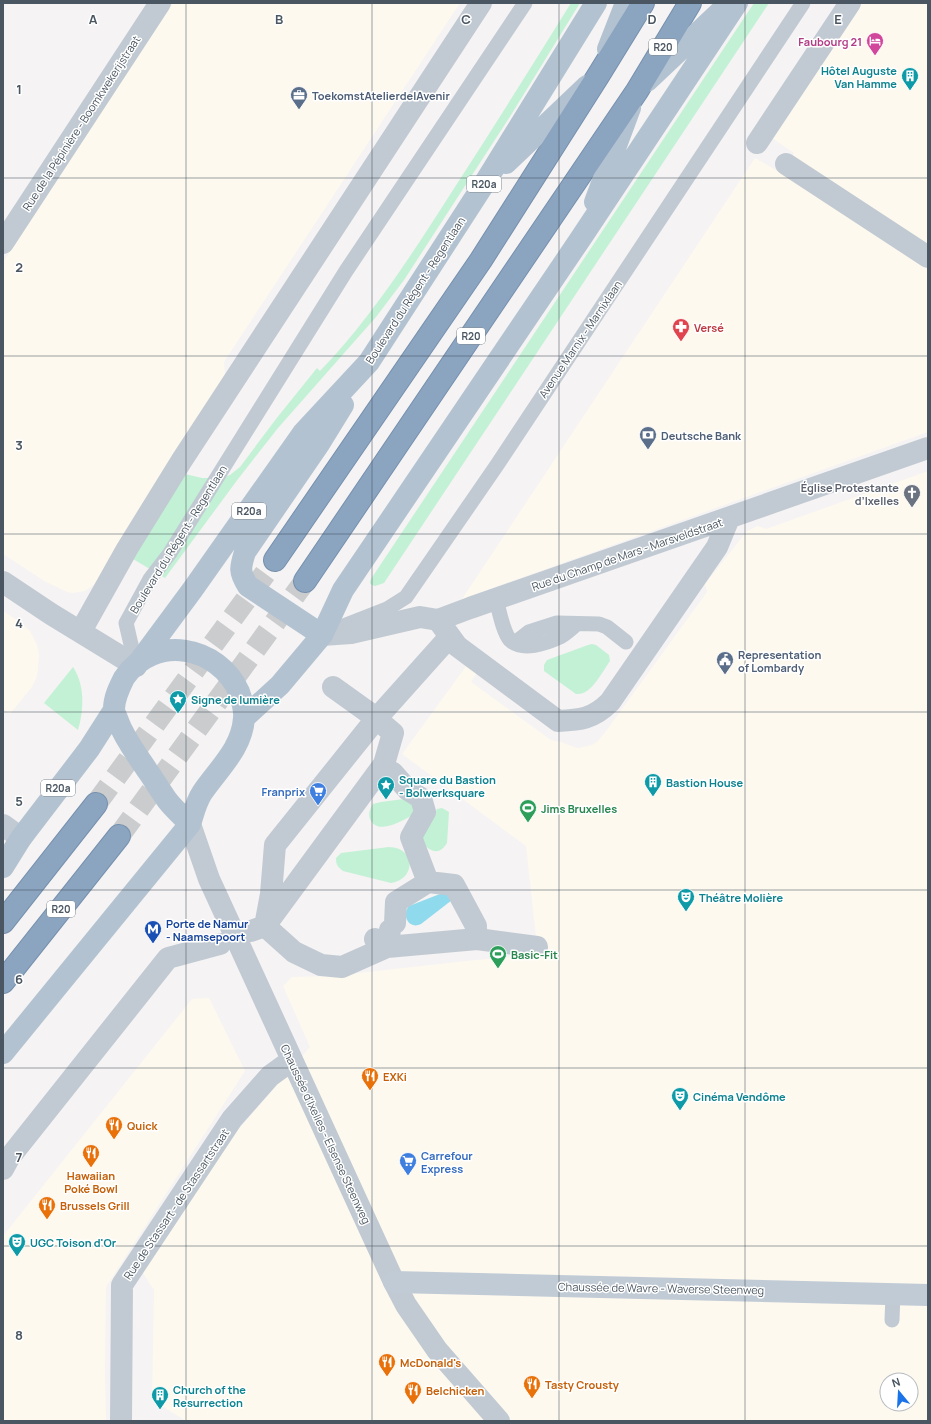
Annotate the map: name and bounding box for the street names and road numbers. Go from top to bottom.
street label: Rue de la Pépinière - Boomkwekerijstraat [19,33,143,213]
road number: R20 [649,39,677,55]
road number: R20a [467,176,501,192]
street label: Boulevard du Régent - Regentlaan [362,214,468,366]
street label: Avenue Marnix - Marnixlaan [535,277,625,401]
road number: R20 [457,328,485,344]
street label: Boulevard du Régent - Regentlaan [126,462,230,616]
road number: R20a [232,503,266,519]
street label: Rue du Champ de Mars - Marsveldstraat [530,514,724,594]
road number: R20a [41,780,75,796]
road number: R20 [47,901,75,917]
street label: Chaussée d'Ixelles - Elsense Steenweg [278,1042,374,1226]
street label: Rue de Stassart - de Stassartstraat [120,1126,232,1282]
street label: Chaussée de Wavre - Waverse Steenweg [558,1279,764,1297]

